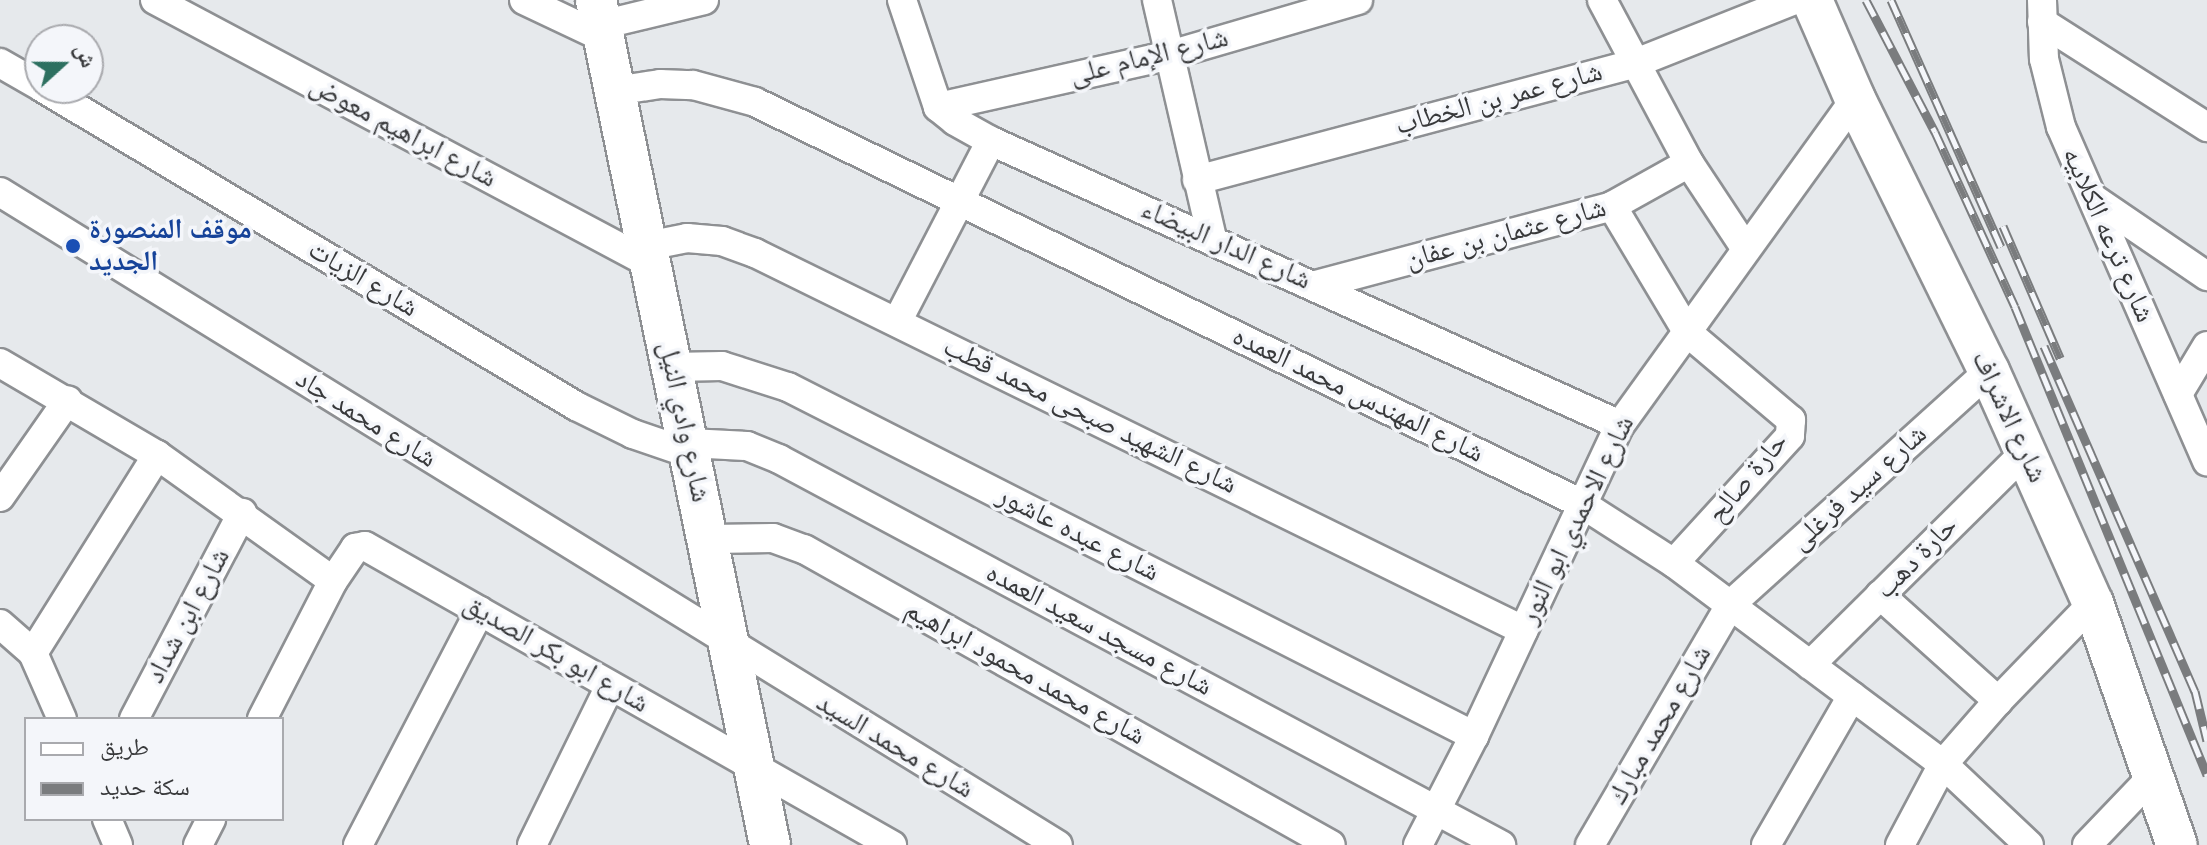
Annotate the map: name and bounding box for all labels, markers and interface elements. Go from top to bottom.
street label: شارع الإمام على [1066,21,1232,93]
north arrow [24,24,104,104]
text: ش [65,39,105,73]
street label: شارع عمر بن الخطاب [1392,55,1606,143]
street label: شارع ابراهيم معوض [304,69,502,195]
street label: شارع ترعه الكلابيه [2054,142,2162,328]
street label: شارع عثمان بن عفان [1402,191,1610,277]
street label: شارع الدار البيضاء [1136,193,1316,297]
place label: موقف المنصورة الجديد [89,213,252,279]
street label: شارع الزيات [302,233,424,325]
marker: موقف المنصورة الجديد [64,237,82,255]
street label: شارع المهندس محمد العمده [1227,319,1489,471]
street label: شارع الشهيد صبحى محمد قطب [937,330,1243,502]
street label: شارع وادي النيل [651,339,717,505]
street label: شارع الاشراف [1964,346,2054,488]
street label: شارع محمد جاد [289,362,443,476]
street label: شارع الاحمدي ابو النور [1512,410,1642,630]
street label: شارع سيد فرغلى [1784,418,1934,558]
street label: حارة صالح [1700,426,1796,530]
street label: شارع عبده عاشور [991,479,1165,589]
street label: حارة دهب [1869,510,1965,606]
street label: شارع ابن شداد [138,543,238,689]
street label: شارع مسجد سعيد العمده [980,556,1218,704]
street label: شارع ابو بكر الصديق [457,587,655,721]
street label: شارع محمد محمود ابراهيم [899,593,1151,753]
street label: شارع محمد مبارك [1601,640,1719,810]
street label: شارع محمد السيد [810,686,980,806]
legend [24,717,284,821]
text: طريق [100,730,149,766]
text: سكة حديد [100,770,190,806]

